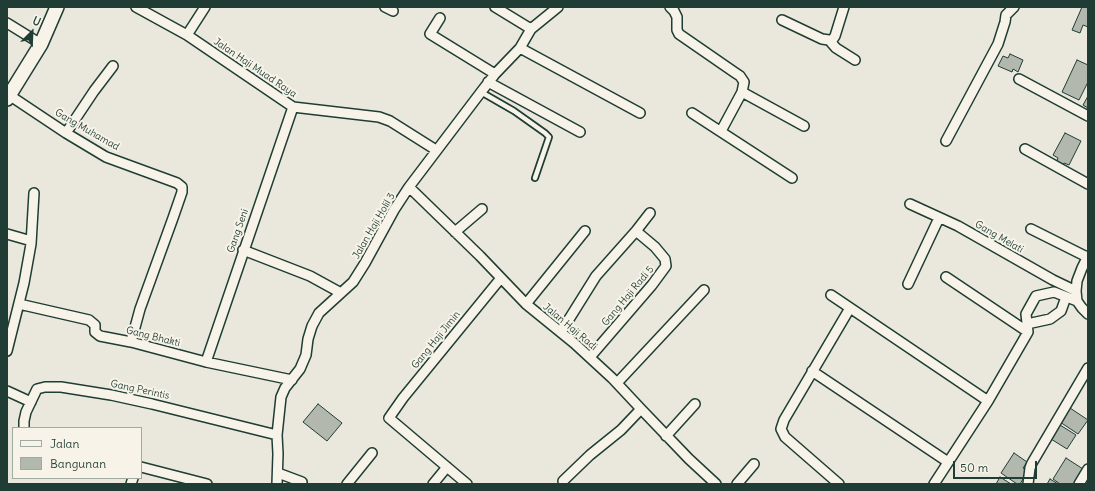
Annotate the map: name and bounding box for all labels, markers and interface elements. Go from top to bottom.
north arrow [12,12,52,52]
text: U [31,13,43,29]
street label: Jalan Haji Muad Raya [211,36,299,100]
street label: Gang Muhamad [53,107,121,153]
street label: Jalan Haji Holil 3 [350,191,398,261]
street label: Gang Seni [225,207,251,255]
street label: Gang Melati [973,218,1025,256]
street label: Gang Haji Radi 5 [599,264,657,328]
street label: Jalan Haji Radi [541,301,599,353]
street label: Gang Haji Jimin [409,309,463,371]
street label: Gang Bhakti [125,324,181,350]
street label: Gang Perintis [109,378,171,402]
legend [12,427,142,479]
text: Jalan [50,436,79,451]
scale bar [955,453,1039,479]
text: Bangunan [50,456,106,471]
text: 50 m [960,460,988,475]

